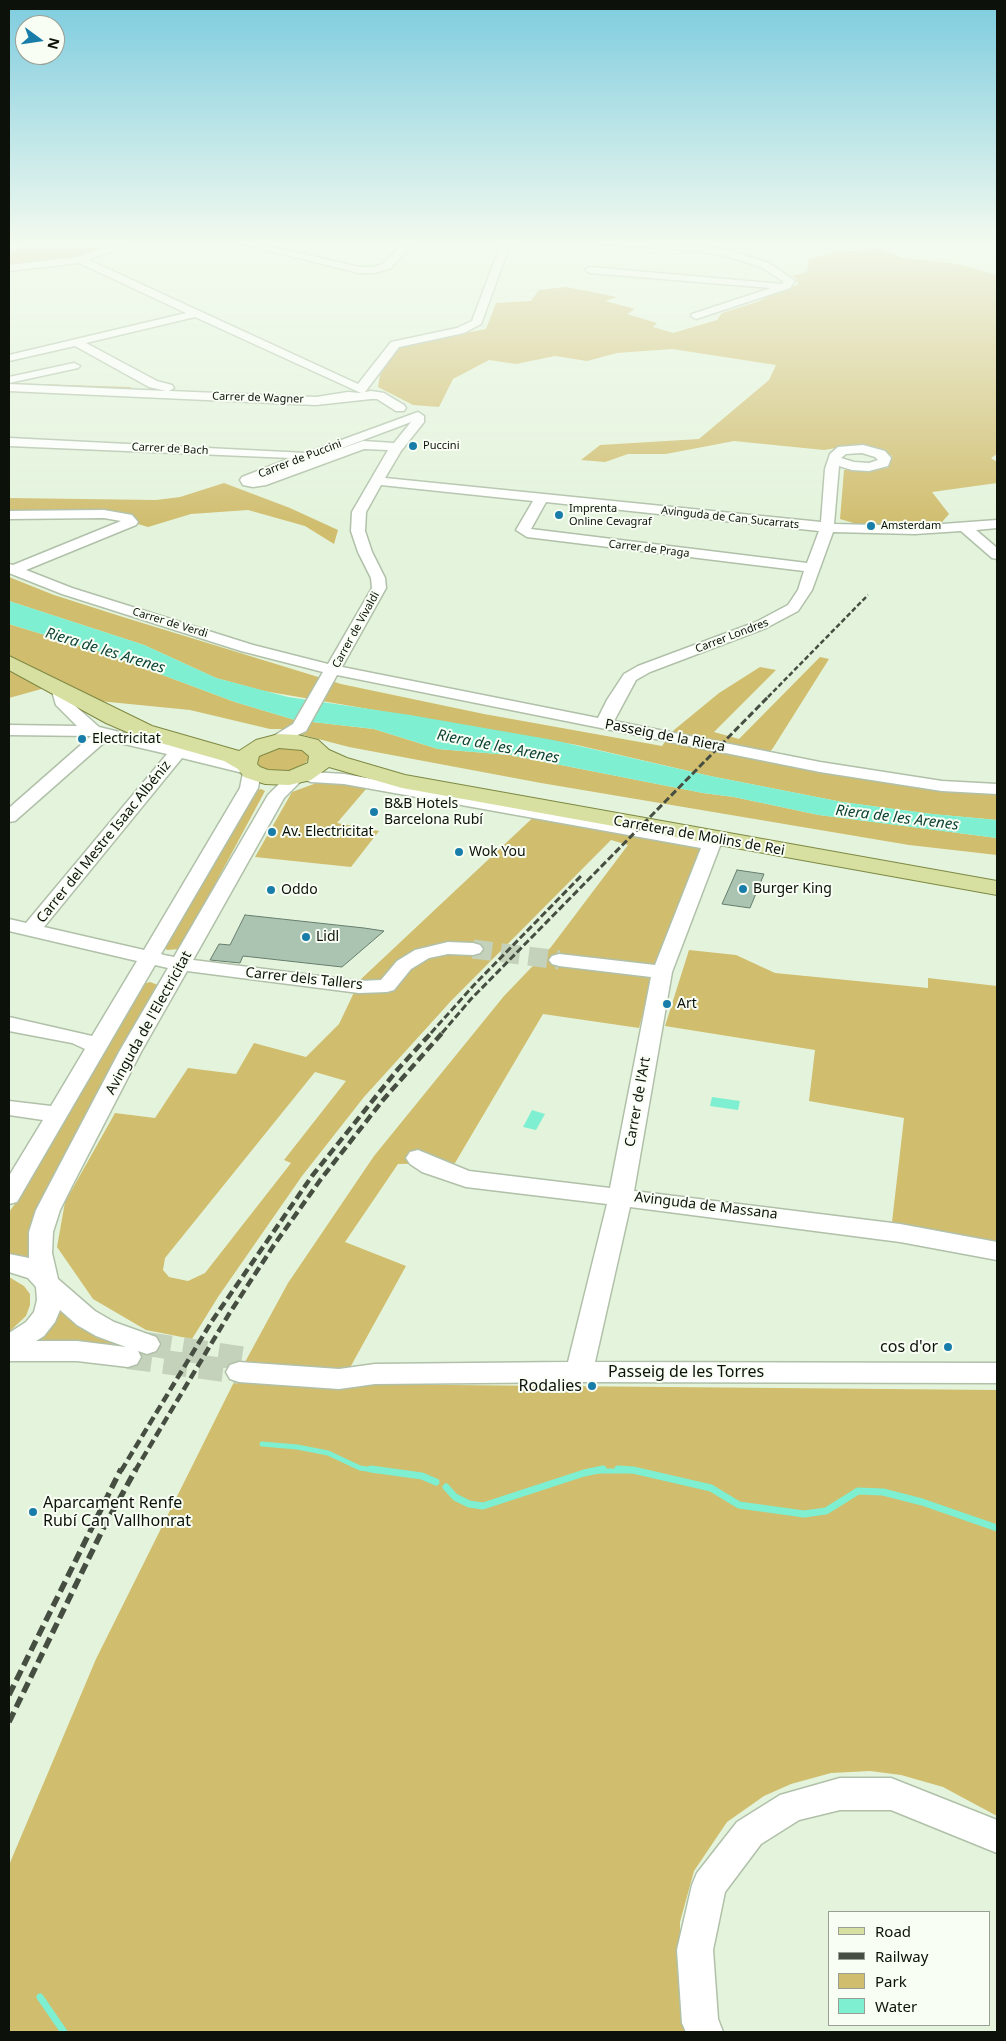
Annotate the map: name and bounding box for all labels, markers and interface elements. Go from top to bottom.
north arrow [15,15,65,65]
text: N [43,36,65,51]
street label: Carrer de Wagner [212,390,304,406]
street label: Carrer de Puccini [257,437,343,481]
place label: Puccini [423,439,459,453]
street label: Carrer de Bach [131,440,209,458]
marker: Puccini [407,440,419,452]
place label: Imprenta Online Cevagraf [569,502,652,528]
street label: Avinguda de Can Sucarrats [660,504,800,532]
marker: Imprenta Online Cevagraf [553,509,565,521]
place label: Amsterdam [881,519,941,533]
marker: Amsterdam [865,520,877,532]
street label: Carrer de Praga [608,537,690,561]
street label: Carrer de Vivaldi [330,590,382,670]
street label: Carrer de Verdi [131,605,209,641]
street label: Carrer Londres [694,616,770,656]
water label: Riera de les Arenes [43,624,167,678]
street label: Passeig de la Riera [603,716,727,756]
water label: Riera de les Arenes [435,726,561,768]
place label: Electricitat [92,731,161,747]
marker: Electricitat [76,733,88,745]
street label: Carrer del Mestre Isaac Albéniz [33,757,175,927]
place label: B&B Hotels Barcelona Rubí [384,796,483,829]
water label: Riera de les Arenes [834,802,960,834]
marker: B&B Hotels Barcelona Rubí [368,806,380,818]
street label: Carretera de Molins de Rei [612,813,786,859]
place label: Av. Electricitat [282,824,374,840]
marker: Av. Electricitat [266,826,278,838]
place label: Wok You [469,844,526,860]
marker: Wok You [453,846,465,858]
place label: Burger King [753,881,832,897]
place label: Oddo [281,882,318,898]
marker: Burger King [737,883,749,895]
marker: Oddo [265,884,277,896]
place label: Lidl [316,929,339,945]
marker: Lidl [300,931,312,943]
street label: Avinguda de l'Electricitat [103,948,195,1098]
street label: Carrer dels Tallers [244,964,364,994]
place label: Art [677,996,697,1012]
marker: Art [661,998,673,1010]
street label: Carrer de l'Art [622,1056,654,1148]
street label: Avinguda de Massana [633,1189,779,1223]
place label: cos d'or [880,1337,938,1357]
marker: cos d'or [942,1341,954,1353]
street label: Passeig de les Torres [608,1362,764,1382]
place label: Rodalies [519,1376,582,1396]
marker: Rodalies [586,1380,598,1392]
place label: Aparcament Renfe Rubí Can Vallhonrat [43,1493,191,1531]
marker: Aparcament Renfe Rubí Can Vallhonrat [27,1506,39,1518]
legend [828,1911,991,2026]
text: Road [875,1921,911,1941]
text: Railway [875,1946,928,1966]
text: Park [875,1971,907,1991]
text: Water [875,1996,917,2016]

